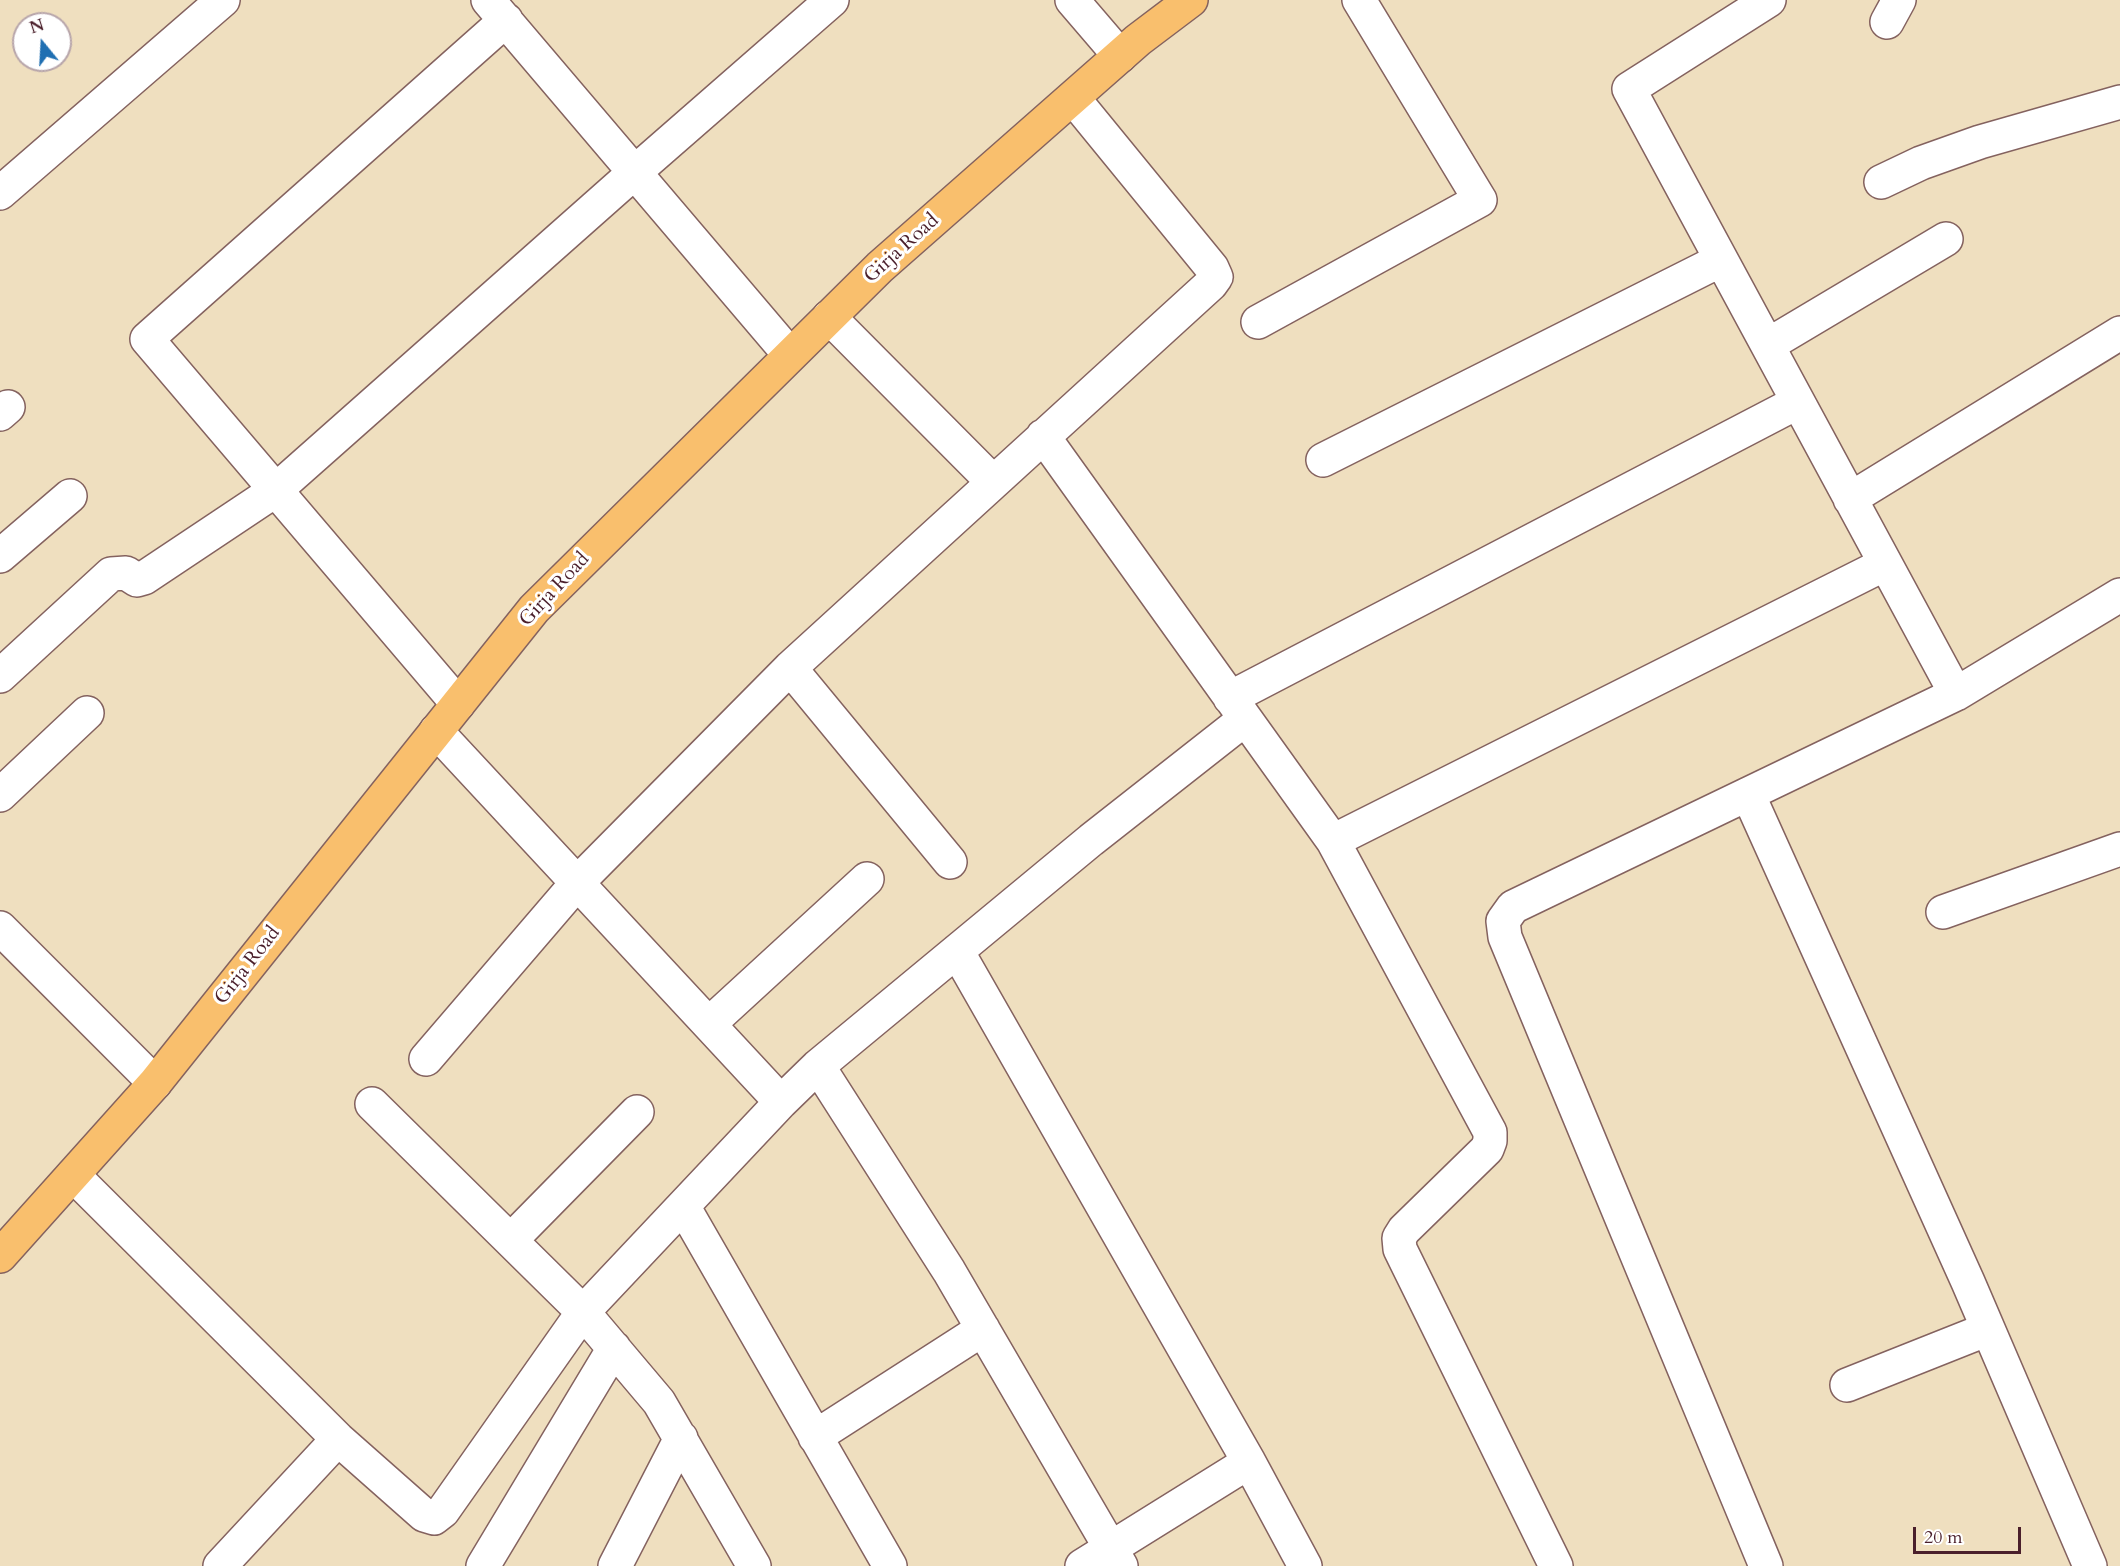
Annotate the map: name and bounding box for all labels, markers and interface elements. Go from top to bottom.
north arrow [12,12,72,72]
text: N [27,14,47,39]
street label: Girja Road [860,209,944,289]
street label: Girja Road [515,548,595,632]
street label: Girja Road [210,922,286,1010]
scale bar [1916,1515,2024,1553]
text: 20 m [1924,1525,1963,1550]

